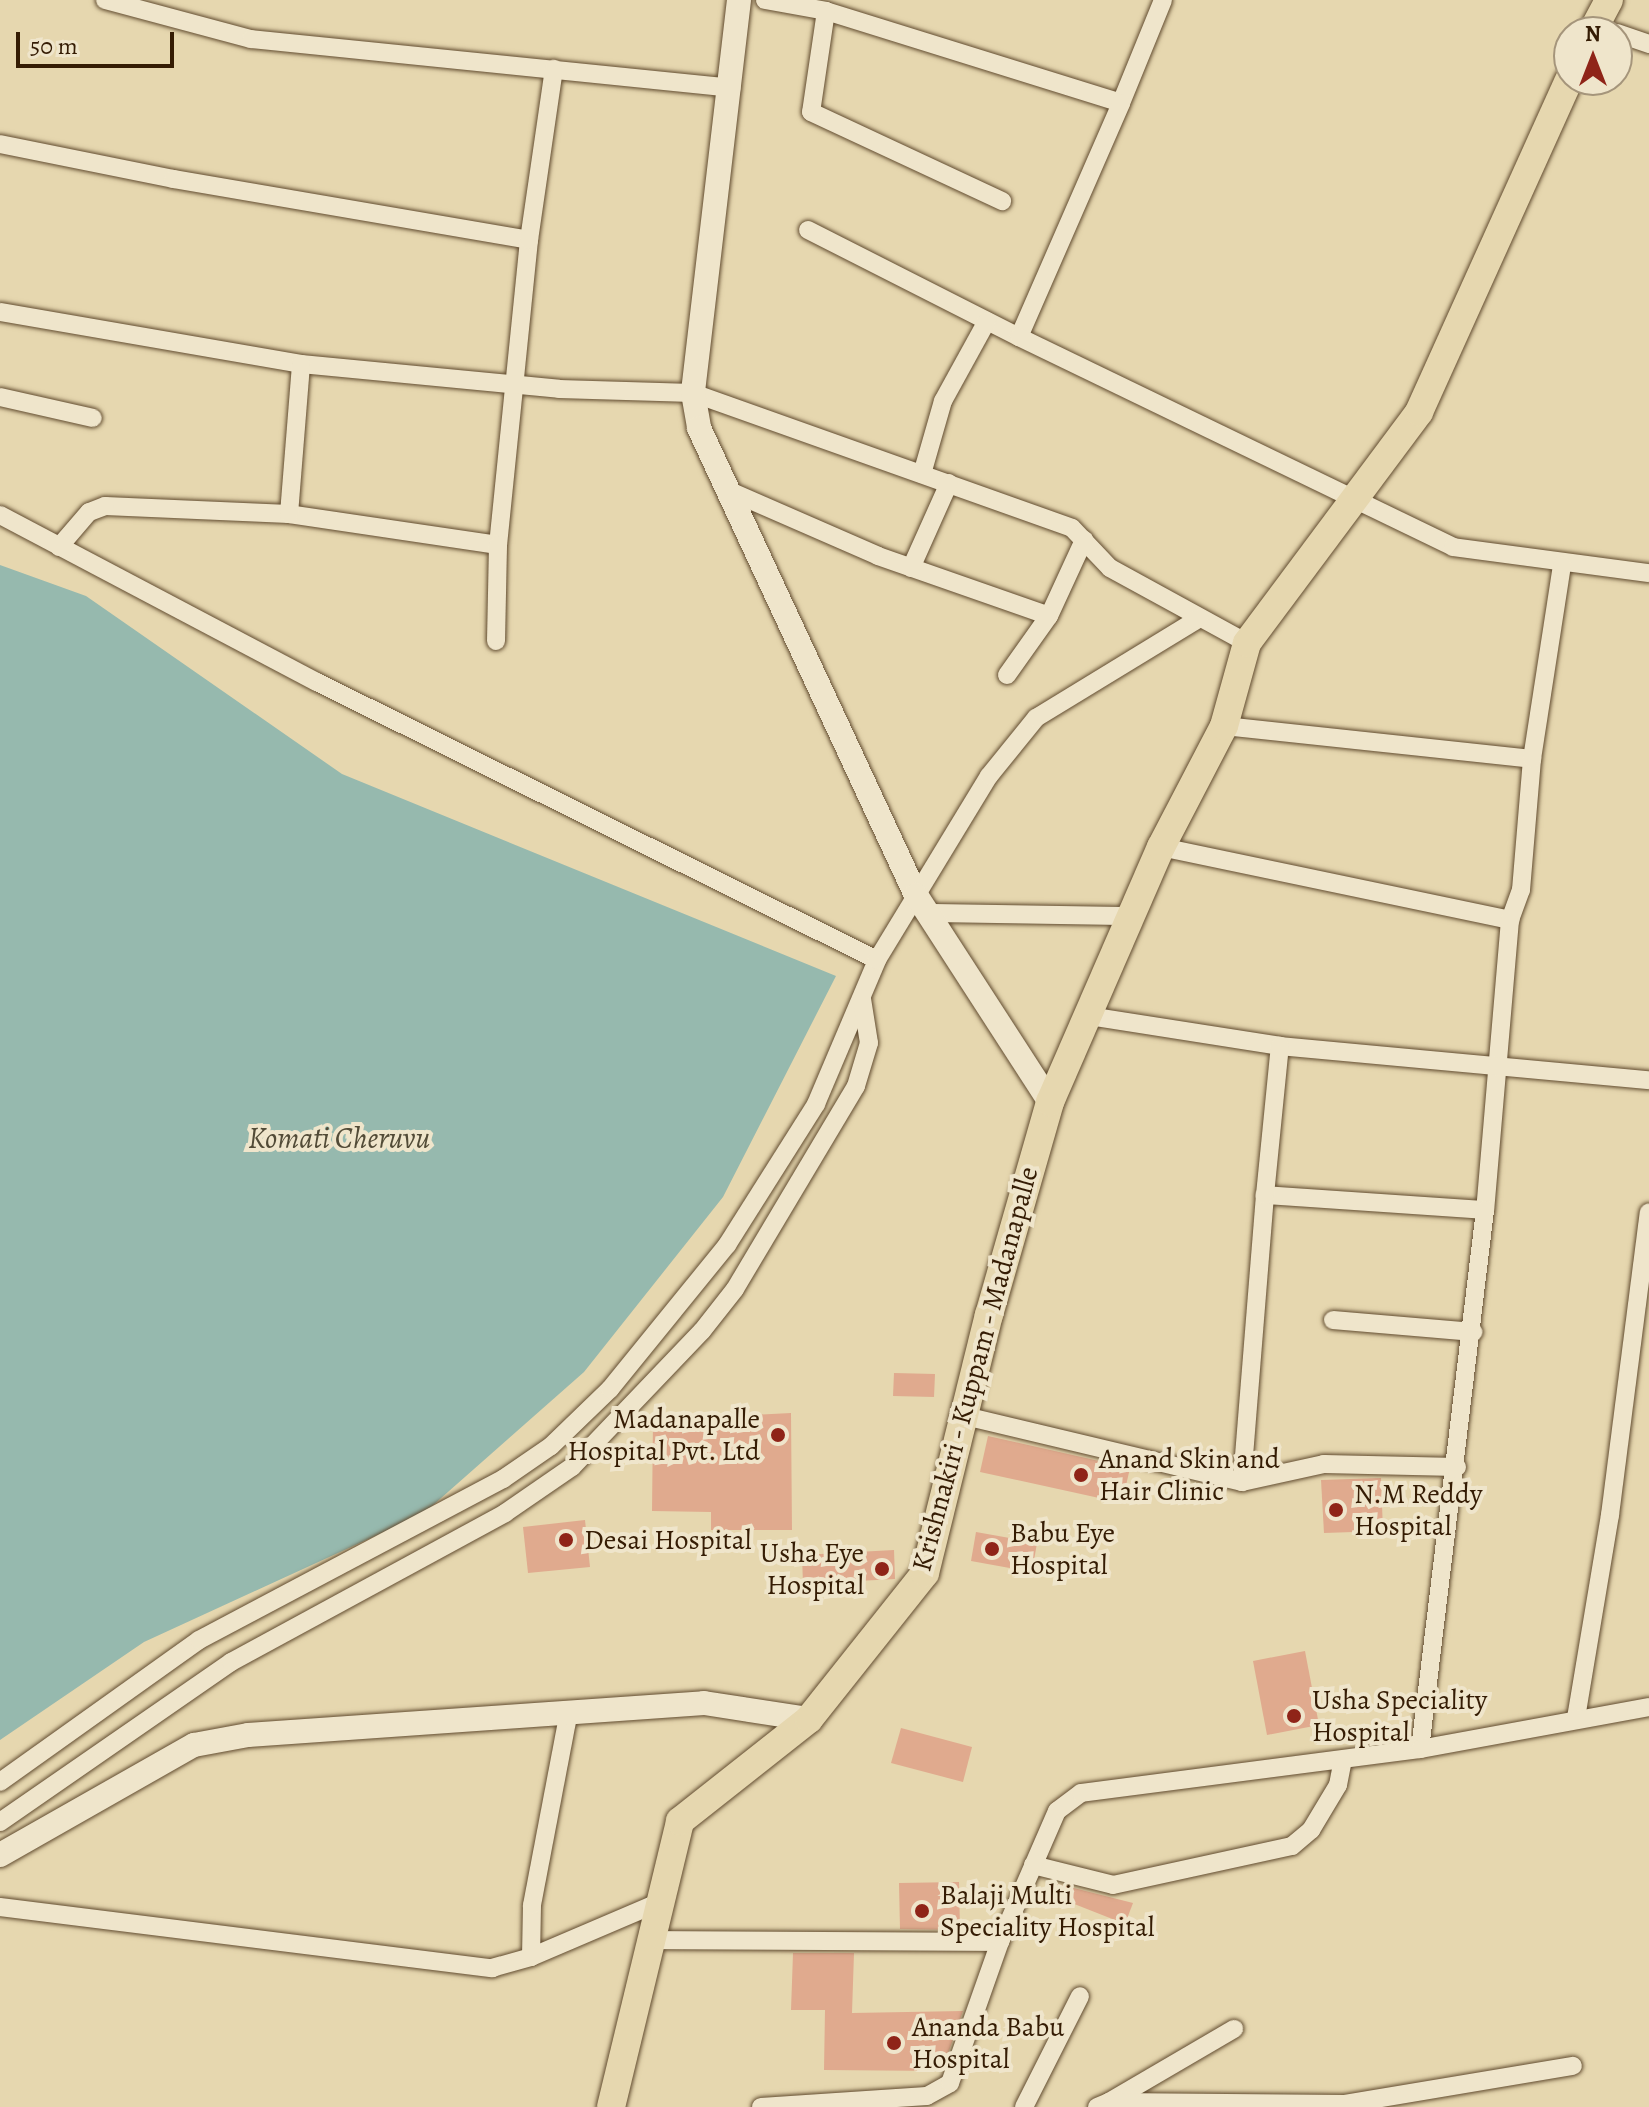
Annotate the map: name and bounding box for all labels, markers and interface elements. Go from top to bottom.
scale bar [20,16,178,66]
north arrow [1553,16,1633,96]
text: N [1585,19,1601,49]
text: 50 m [30,30,78,62]
water label: Komati Cheruvu [248,1120,430,1156]
street label: Krishnakiri - Kuppam - Madanapalle [904,1162,1046,1576]
place label: Madanapalle Hospital Pvt. Ltd [567,1402,760,1468]
marker: Madanapalle Hospital Pvt. Ltd [767,1424,789,1446]
place label: Anand Skin and Hair Clinic [1099,1442,1280,1508]
marker: Anand Skin and Hair Clinic [1070,1464,1092,1486]
place label: N.M Reddy Hospital [1354,1477,1482,1543]
marker: N.M Reddy Hospital [1325,1499,1347,1521]
place label: Babu Eye Hospital [1010,1516,1115,1582]
place label: Desai Hospital [584,1523,752,1557]
marker: Desai Hospital [555,1529,577,1551]
place label: Usha Eye Hospital [760,1536,864,1602]
marker: Babu Eye Hospital [981,1538,1003,1560]
marker: Usha Eye Hospital [871,1558,893,1580]
place label: Usha Speciality Hospital [1312,1683,1487,1749]
marker: Usha Speciality Hospital [1283,1705,1305,1727]
place label: Balaji Multi Speciality Hospital [940,1878,1155,1944]
marker: Balaji Multi Speciality Hospital [911,1900,933,1922]
place label: Ananda Babu Hospital [912,2010,1064,2076]
marker: Ananda Babu Hospital [883,2032,905,2054]

